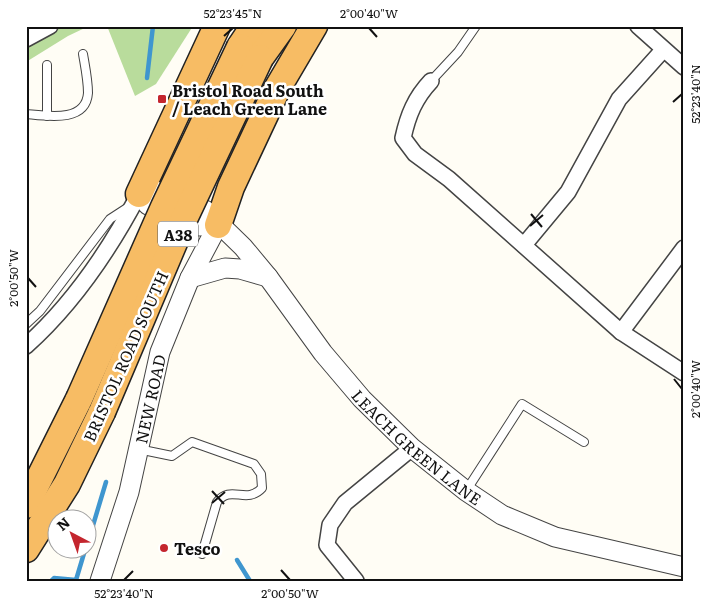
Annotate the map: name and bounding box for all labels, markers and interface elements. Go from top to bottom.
text: 52°23'45"N [204,4,262,22]
text: 2°00'40"W [340,4,398,22]
text: 52°23'40"N [686,64,704,124]
place label: Bristol Road South / Leach Green Lane [172,78,327,120]
marker: Bristol Road South / Leach Green Lane [156,93,168,105]
road number: A38 [158,222,198,246]
text: 2°00'50"W [4,249,22,307]
street label: BRISTOL ROAD SOUTH [76,267,174,445]
street label: NEW ROAD [128,352,171,446]
text: 2°00'40"W [686,360,704,418]
street label: LEACH GREEN LANE [346,384,487,510]
north arrow [48,510,98,560]
text: N [52,512,74,535]
place label: Tesco [174,536,221,560]
marker: Tesco [158,542,170,554]
text: 52°23'40"N [94,584,154,602]
text: 2°00'50"W [261,584,319,602]

